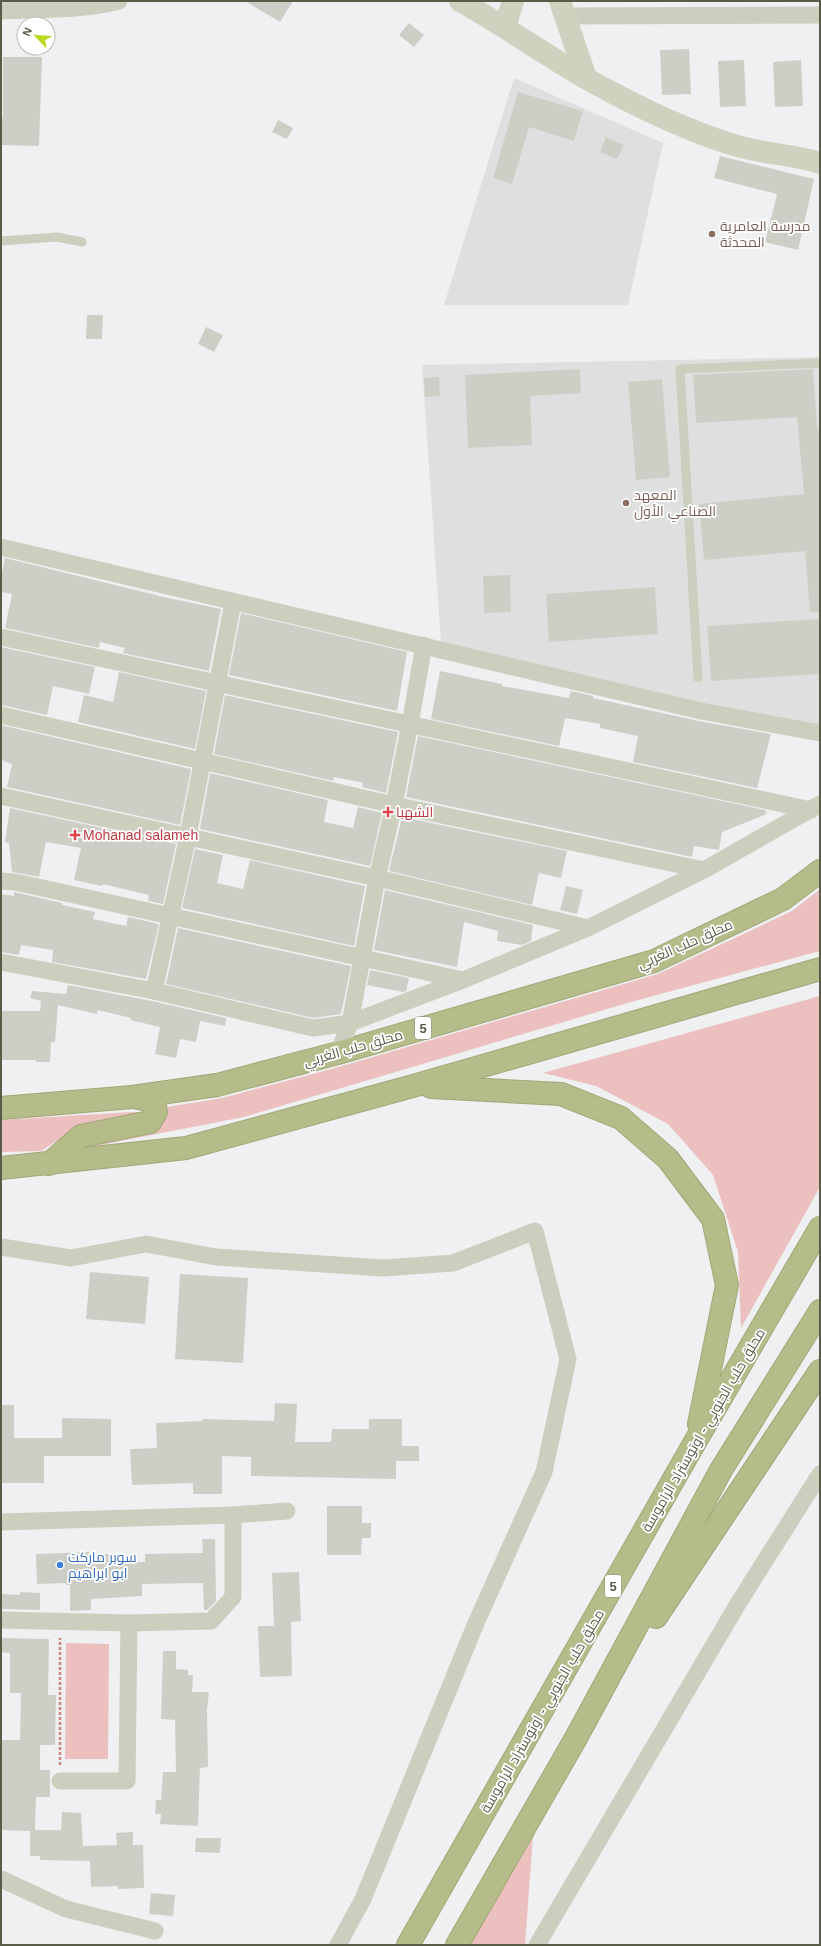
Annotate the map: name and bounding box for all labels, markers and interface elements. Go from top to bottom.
north arrow [16,16,56,56]
text: N [20,26,34,38]
place label: مدرسة العامرية المحدثة [720,218,811,250]
marker: مدرسة العامرية المحدثة [707,229,717,239]
place label: المعهد الصناعي الأول [634,487,716,523]
marker: المعهد الصناعي الأول [621,498,631,508]
place label: الشهبا [396,804,433,820]
marker: الشهبا [383,807,393,817]
place label: Mohanad salameh [83,827,198,843]
marker: Mohanad salameh [70,830,80,840]
street label: محلق حلب الغربي [635,916,737,976]
road number: 5 [415,1017,431,1039]
street label: محلق حلب الغربي [302,1026,406,1074]
street label: محلق حلب الجنوبي - اوتوستراد الراموسة [638,1325,771,1537]
place label: سوبر ماركت ابو ابراهيم [68,1549,137,1583]
marker: سوبر ماركت ابو ابراهيم [55,1560,65,1570]
road number: 5 [605,1575,621,1597]
street label: محلق حلب الجنوبي - اوتوستراد الراموسة [477,1606,610,1818]

